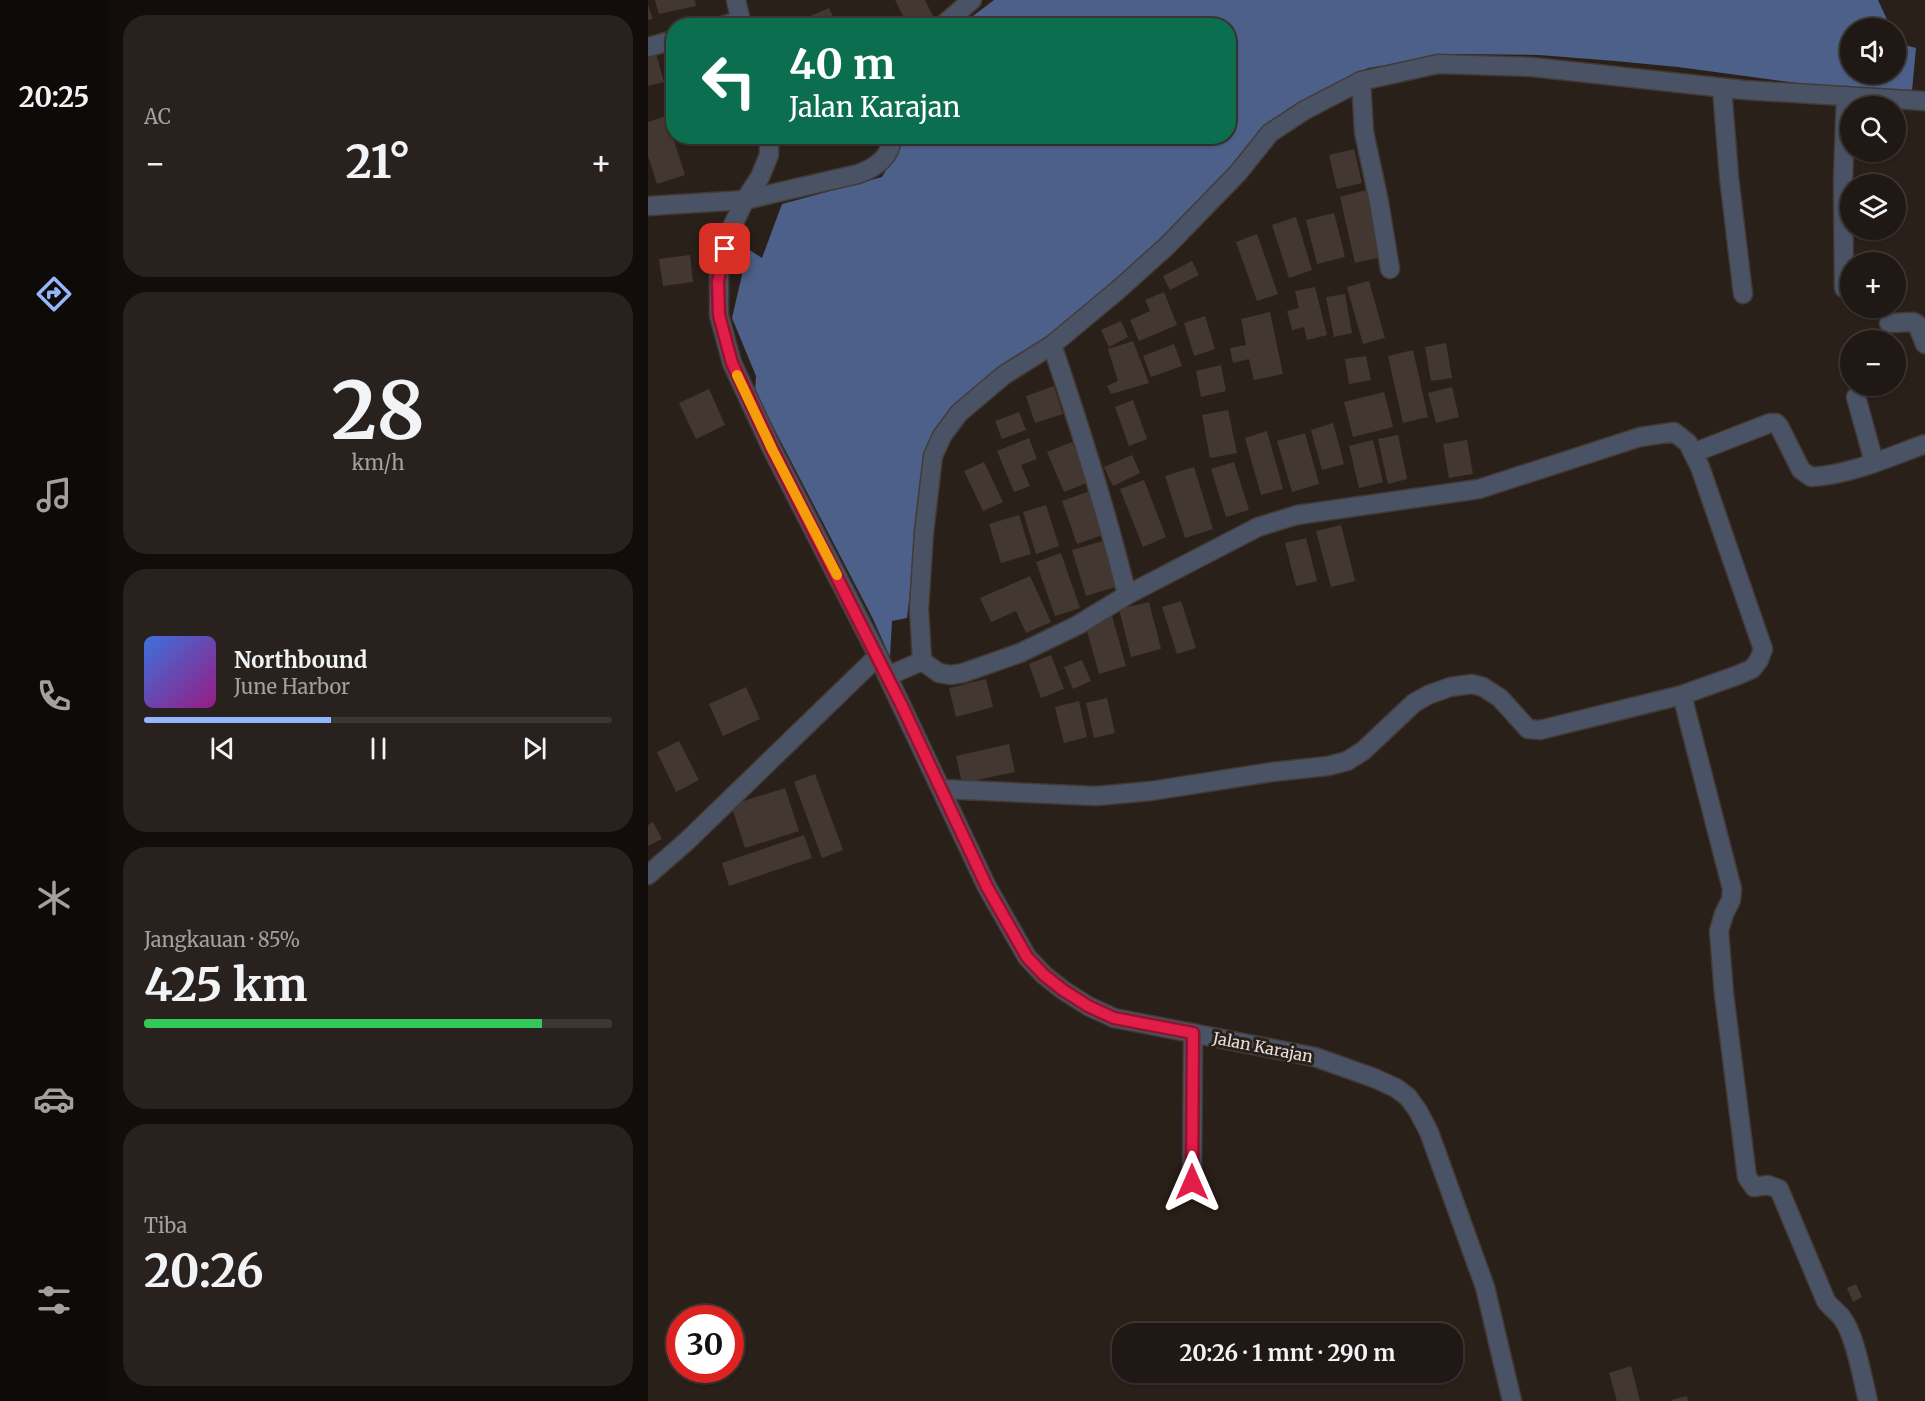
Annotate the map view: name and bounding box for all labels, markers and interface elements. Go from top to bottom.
map controls [1840,18,1906,396]
button: sound [1840,18,1906,84]
text: 40 m [789,38,895,90]
icon: left [690,42,768,120]
text: 20:25 [19,80,89,114]
text: Jalan Karajan [789,90,960,124]
button: search [1840,96,1906,162]
text: AC [144,104,171,129]
text: 21° [345,134,411,190]
text: − [144,143,166,184]
text: + [590,143,612,184]
button: layers [1840,174,1906,240]
pin [699,223,750,274]
icon: arrive [708,232,741,265]
button: + [1840,252,1906,318]
icon: directions [33,273,75,315]
button: − [1840,330,1906,396]
text: 28 [331,362,425,460]
text: km/h [352,450,404,475]
icon: music [33,474,75,516]
text: Northbound [234,646,367,674]
text: June Harbor [234,674,350,699]
icon: phone [33,675,75,717]
icon: previous [206,732,239,765]
icon: pause [362,732,395,765]
icon: next [518,732,551,765]
icon: climate [33,877,75,919]
text: Jangkauan · 85% [144,927,300,952]
text: 425 km [144,957,307,1013]
street label: Jalan Karajan [1210,1027,1315,1067]
icon: car [33,1078,75,1120]
position arrow [1160,1150,1224,1214]
text: Tiba [144,1213,187,1238]
text: 20:26 [144,1243,264,1299]
icon: filters [33,1279,75,1321]
speed limit sign: 30 [666,1305,744,1383]
text: 20:26 · 1 mnt · 290 m [1180,1339,1395,1367]

